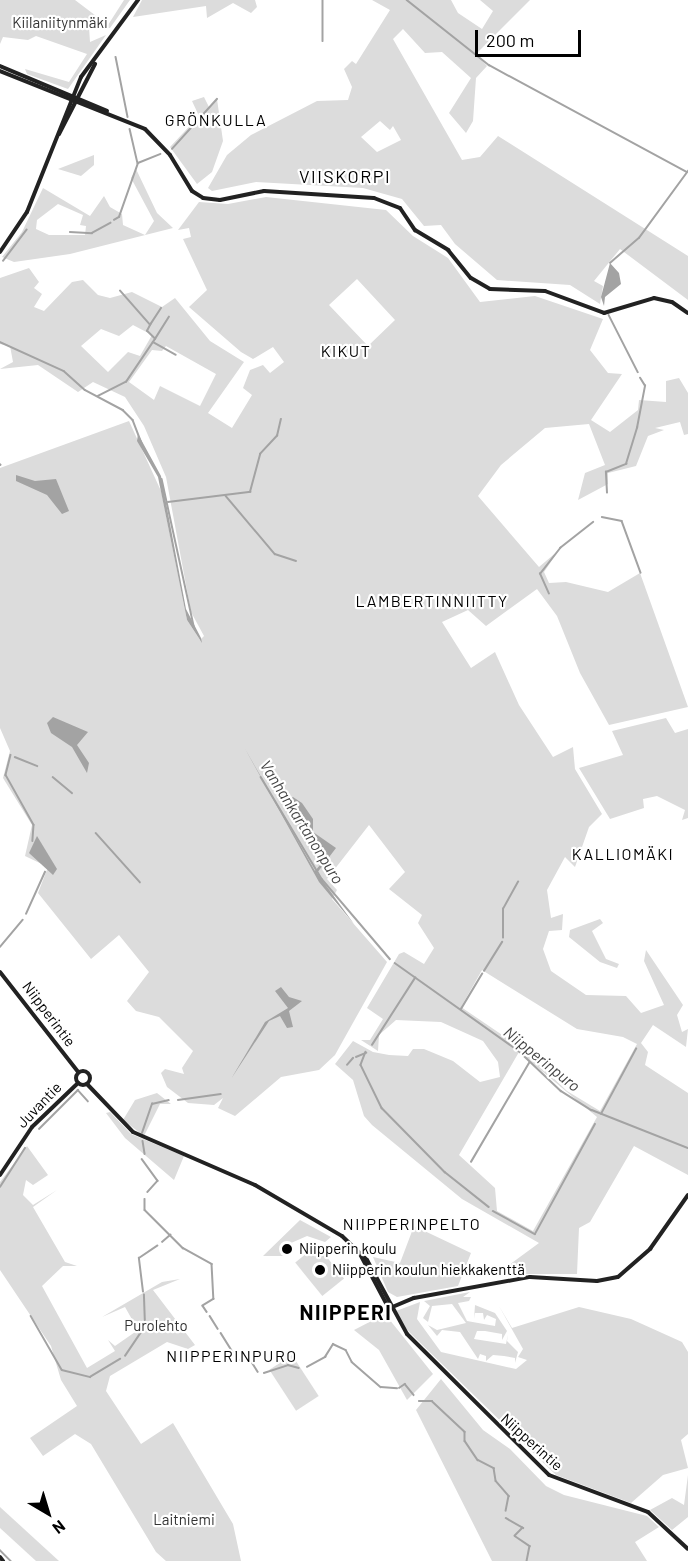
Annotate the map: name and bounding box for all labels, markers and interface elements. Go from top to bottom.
park label: Kiilaniitynmäki [12,14,108,32]
scale bar [478,18,584,56]
text: 200 m [486,29,534,51]
district label: GRÖNKULLA [165,110,267,130]
district label: VIISKORPI [299,165,391,187]
district label: KIKUT [321,341,371,361]
district label: LAMBERTINNIITTY [355,591,509,611]
water label: Vanhankartanonpuro [256,757,348,887]
district label: KALLIOMÄKI [572,844,674,864]
street label: Niipperintie [19,978,79,1050]
water label: Niipperinpuro [500,1022,584,1096]
street label: Juvantie [13,1078,65,1132]
district label: NIIPPERINPELTO [343,1214,481,1234]
place label: Niipperin koulu [299,1240,397,1258]
marker: Niipperin koulu [280,1242,294,1256]
place label: Niipperin koulun hiekkakenttä [332,1261,525,1279]
marker: Niipperin koulun hiekkakenttä [313,1263,327,1277]
district label: NIIPPERI [300,1299,392,1325]
park label: Purolehto [124,1317,188,1335]
district label: NIIPPERINPURO [166,1346,298,1366]
street label: Niipperintie [497,1410,567,1474]
north arrow [18,1483,78,1543]
park label: Laitniemi [153,1511,215,1529]
text: N [49,1517,69,1538]

